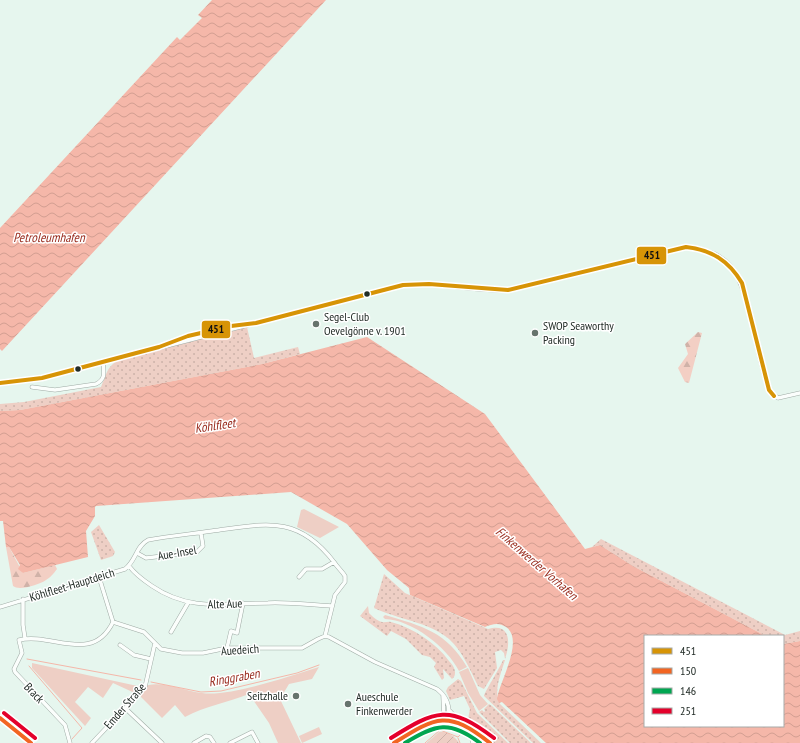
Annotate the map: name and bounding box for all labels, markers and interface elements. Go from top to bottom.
water label: Petroleumhafen [13,229,86,246]
line badge: 451 [636,246,667,265]
text: 451 [644,248,660,262]
unlabelled marker [362,289,372,299]
place label: Segel-Club Oevelgönne v. 1901 [324,309,406,338]
place label: SWOP Seaworthy Packing [543,318,614,347]
marker: Segel-Club Oevelgönne v. 1901 [311,319,321,329]
line badge: 451 [201,320,231,339]
text: 451 [208,322,224,336]
marker: SWOP Seaworthy Packing [530,328,540,338]
unlabelled marker [73,364,83,374]
water label: Köhlfleet [194,414,238,437]
water label: Finkenwerder Vorhafen [492,523,582,604]
street label: Aue-Insel [156,542,198,563]
street label: Köhlfleet-Hauptdeich [28,564,116,605]
street label: Alte Aue [207,595,243,612]
legend [644,635,784,727]
street label: Auedeich [220,641,260,658]
text: 451 [680,643,696,658]
text: 150 [680,663,696,678]
water label: Ringgraben [207,664,262,690]
street label: Brack [21,679,48,706]
street label: Emder Straße [101,679,149,732]
text: 146 [680,683,696,698]
place label: Seitzhalle [247,688,288,703]
place label: Aueschule Finkenwerder [356,689,413,718]
marker: Seitzhalle [291,691,301,701]
marker: Aueschule Finkenwerder [343,699,353,709]
text: 251 [680,703,696,718]

